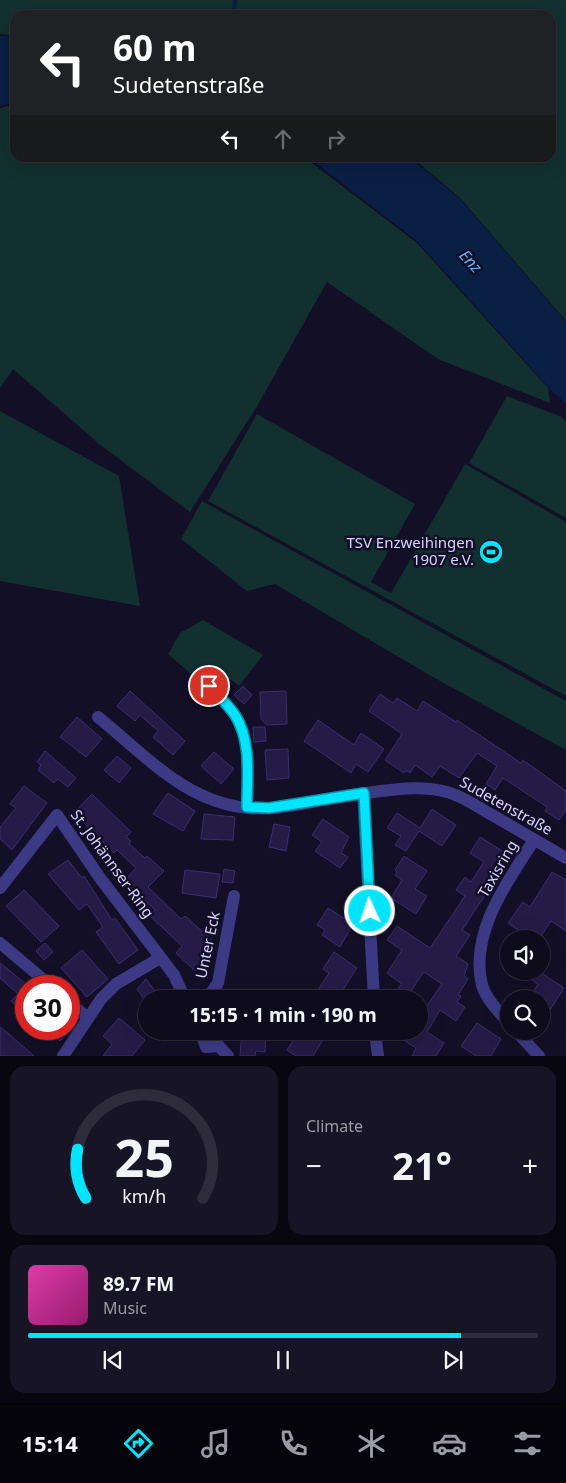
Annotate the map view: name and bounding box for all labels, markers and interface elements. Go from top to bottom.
text: 60 m [113,24,196,71]
icon: left [30,30,95,95]
text: Sudetenstraße [113,69,264,99]
icon: left [216,125,244,153]
icon: ahead [269,125,297,153]
icon: right [322,125,350,153]
water label: Enz [455,244,488,278]
place label: TSV Enzweihingen 1907 e.V. [346,532,474,569]
sports icon: TSV Enzweihingen 1907 e.V. [478,539,504,565]
pin [188,665,230,707]
icon: arrive [195,672,223,700]
street label: Sudetenstraße [457,771,556,839]
street label: St. Johännser-Ring [67,805,159,922]
street label: Taxisring [473,836,522,901]
position arrow [343,884,395,936]
street label: Unter Eck [190,910,224,980]
map controls [500,930,550,1040]
button: sound [500,930,550,980]
speed limit sign: 30 [15,975,80,1040]
button: search [500,990,550,1040]
text: 15:15 · 1 min · 190 m [189,1002,377,1028]
text: Climate [306,1115,363,1137]
text: 25 [114,1121,174,1192]
text: 21° [392,1139,452,1191]
text: − [306,1146,322,1184]
text: + [522,1146,538,1184]
text: km/h [122,1184,166,1208]
text: 89.7 FM [103,1271,174,1297]
text: Music [103,1297,147,1319]
icon: previous [99,1346,127,1374]
icon: pause [269,1346,297,1374]
icon: next [439,1346,467,1374]
icon: directions [121,1426,156,1461]
icon: music [198,1426,233,1461]
icon: phone [276,1426,311,1461]
icon: climate [354,1426,389,1461]
icon: car [432,1426,467,1461]
icon: filters [510,1426,545,1461]
text: 15:14 [21,1428,78,1458]

